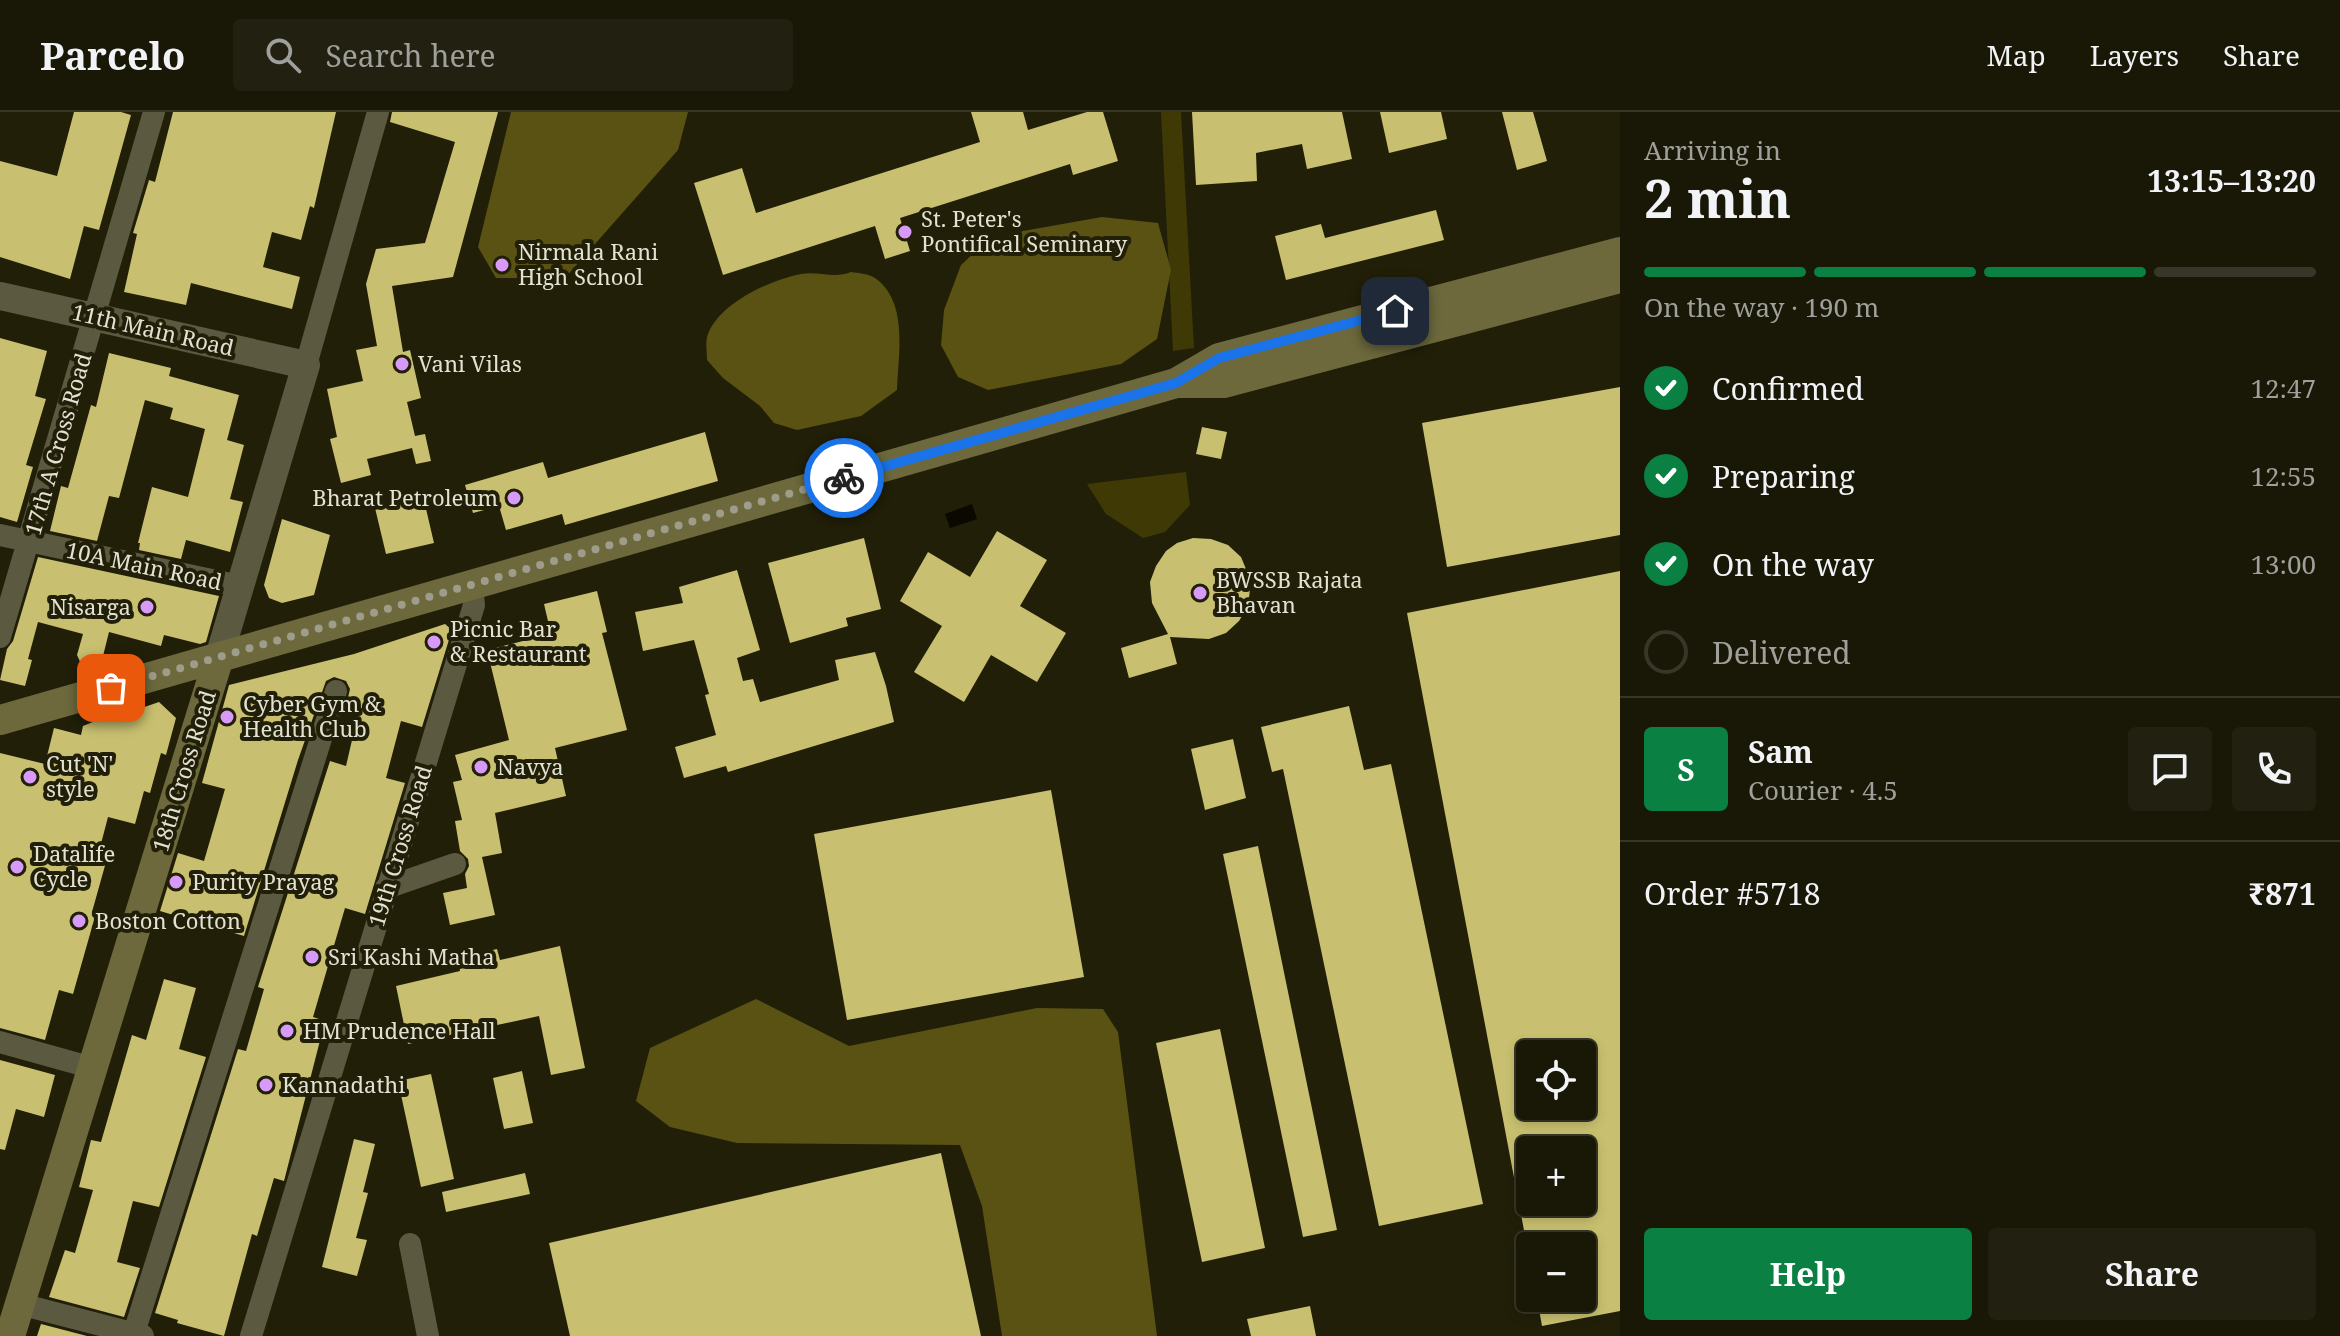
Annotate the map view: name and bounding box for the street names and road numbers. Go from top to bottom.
street label: 11th Main Road [69,296,237,362]
street label: 17th A Cross Road [17,349,98,538]
street label: 10A Main Road [63,534,225,596]
street label: 18th Cross Road [144,686,222,855]
street label: 19th Cross Road [360,761,438,930]

